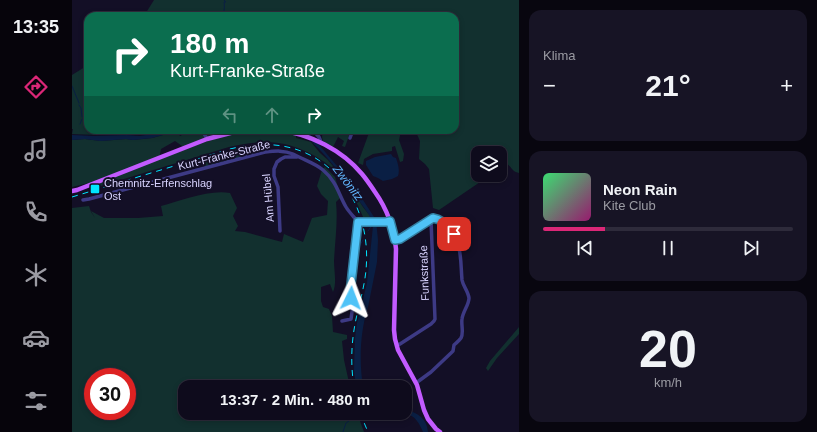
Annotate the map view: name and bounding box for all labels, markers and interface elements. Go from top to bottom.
text: 13:35 [13,17,59,37]
icon: right [104,28,156,80]
text: 180 m [170,28,249,59]
text: Klima [543,48,576,63]
text: Kurt-Franke-Straße [170,61,325,81]
text: 21° [645,69,691,102]
icon: directions [22,73,50,101]
text: − [543,73,556,98]
text: + [780,73,793,98]
icon: left [219,104,241,126]
icon: ahead [261,104,283,126]
icon: right [303,104,325,126]
icon: music [22,136,50,164]
street label: Kurt-Franke-Straße [177,138,271,172]
map controls [471,146,507,182]
button: layers [471,146,507,182]
water label: Zwönitz [329,161,366,204]
street label: Am Hübel [260,173,276,223]
place label: Chemnitz-Erfenschlag Ost [104,177,212,202]
text: Neon Rain [603,181,677,198]
marker: Chemnitz-Erfenschlag Ost [89,183,101,195]
icon: phone [22,198,50,226]
text: Kite Club [603,198,656,213]
pin [437,217,471,251]
icon: arrive [443,223,465,245]
icon: previous [574,237,596,259]
icon: pause [657,237,679,259]
icon: next [740,237,762,259]
street label: Funkstraße [417,245,431,301]
icon: climate [22,261,50,289]
position arrow [330,277,372,319]
text: 20 [639,320,697,378]
icon: car [22,324,50,352]
speed limit sign: 30 [84,368,136,420]
text: km/h [654,375,682,390]
icon: filters [22,387,50,415]
text: 13:37 · 2 Min. · 480 m [220,391,370,408]

